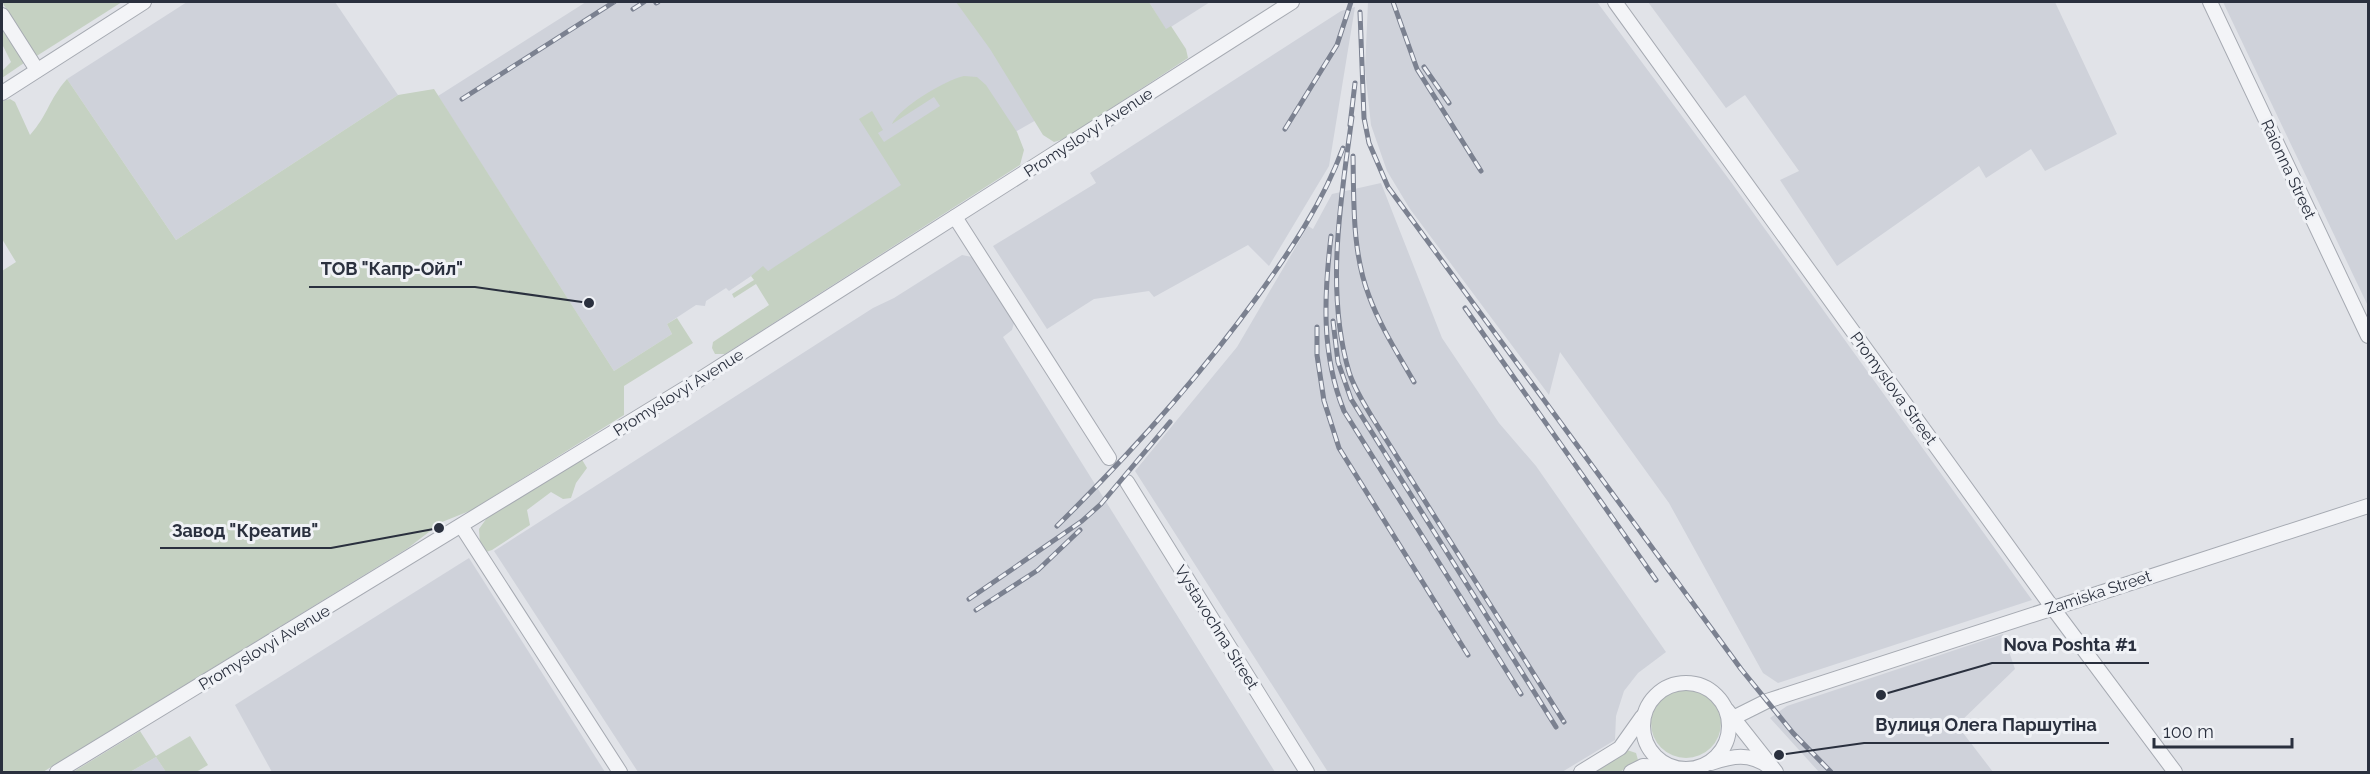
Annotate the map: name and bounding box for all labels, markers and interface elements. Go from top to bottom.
street label: Promyslovyi Avenue [1020,84,1156,181]
street label: Raionna Street [2257,116,2320,223]
callout: ТОВ "Капр-Ойл" [309,251,475,287]
text: ТОВ "Капр-Ойл" [321,258,463,279]
street label: Promyslova Street [1846,328,1941,449]
street label: Promyslovyi Avenue [610,345,747,440]
callout: Завод "Креатив" [160,512,331,548]
text: Завод "Креатив" [172,520,318,541]
street label: Vystavochna Street [1171,562,1263,694]
street label: Zamiska Street [2043,566,2154,619]
street label: Promyslovyi Avenue [195,601,333,694]
callout: Nova Poshta #1 [1992,627,2149,663]
text: Nova Poshta #1 [2003,634,2137,655]
callout: Вулиця Олега Паршутіна [1864,707,2109,743]
scale bar [2154,711,2292,749]
text: Вулиця Олега Паршутіна [1875,714,2097,735]
text: 100 m [2163,721,2214,742]

